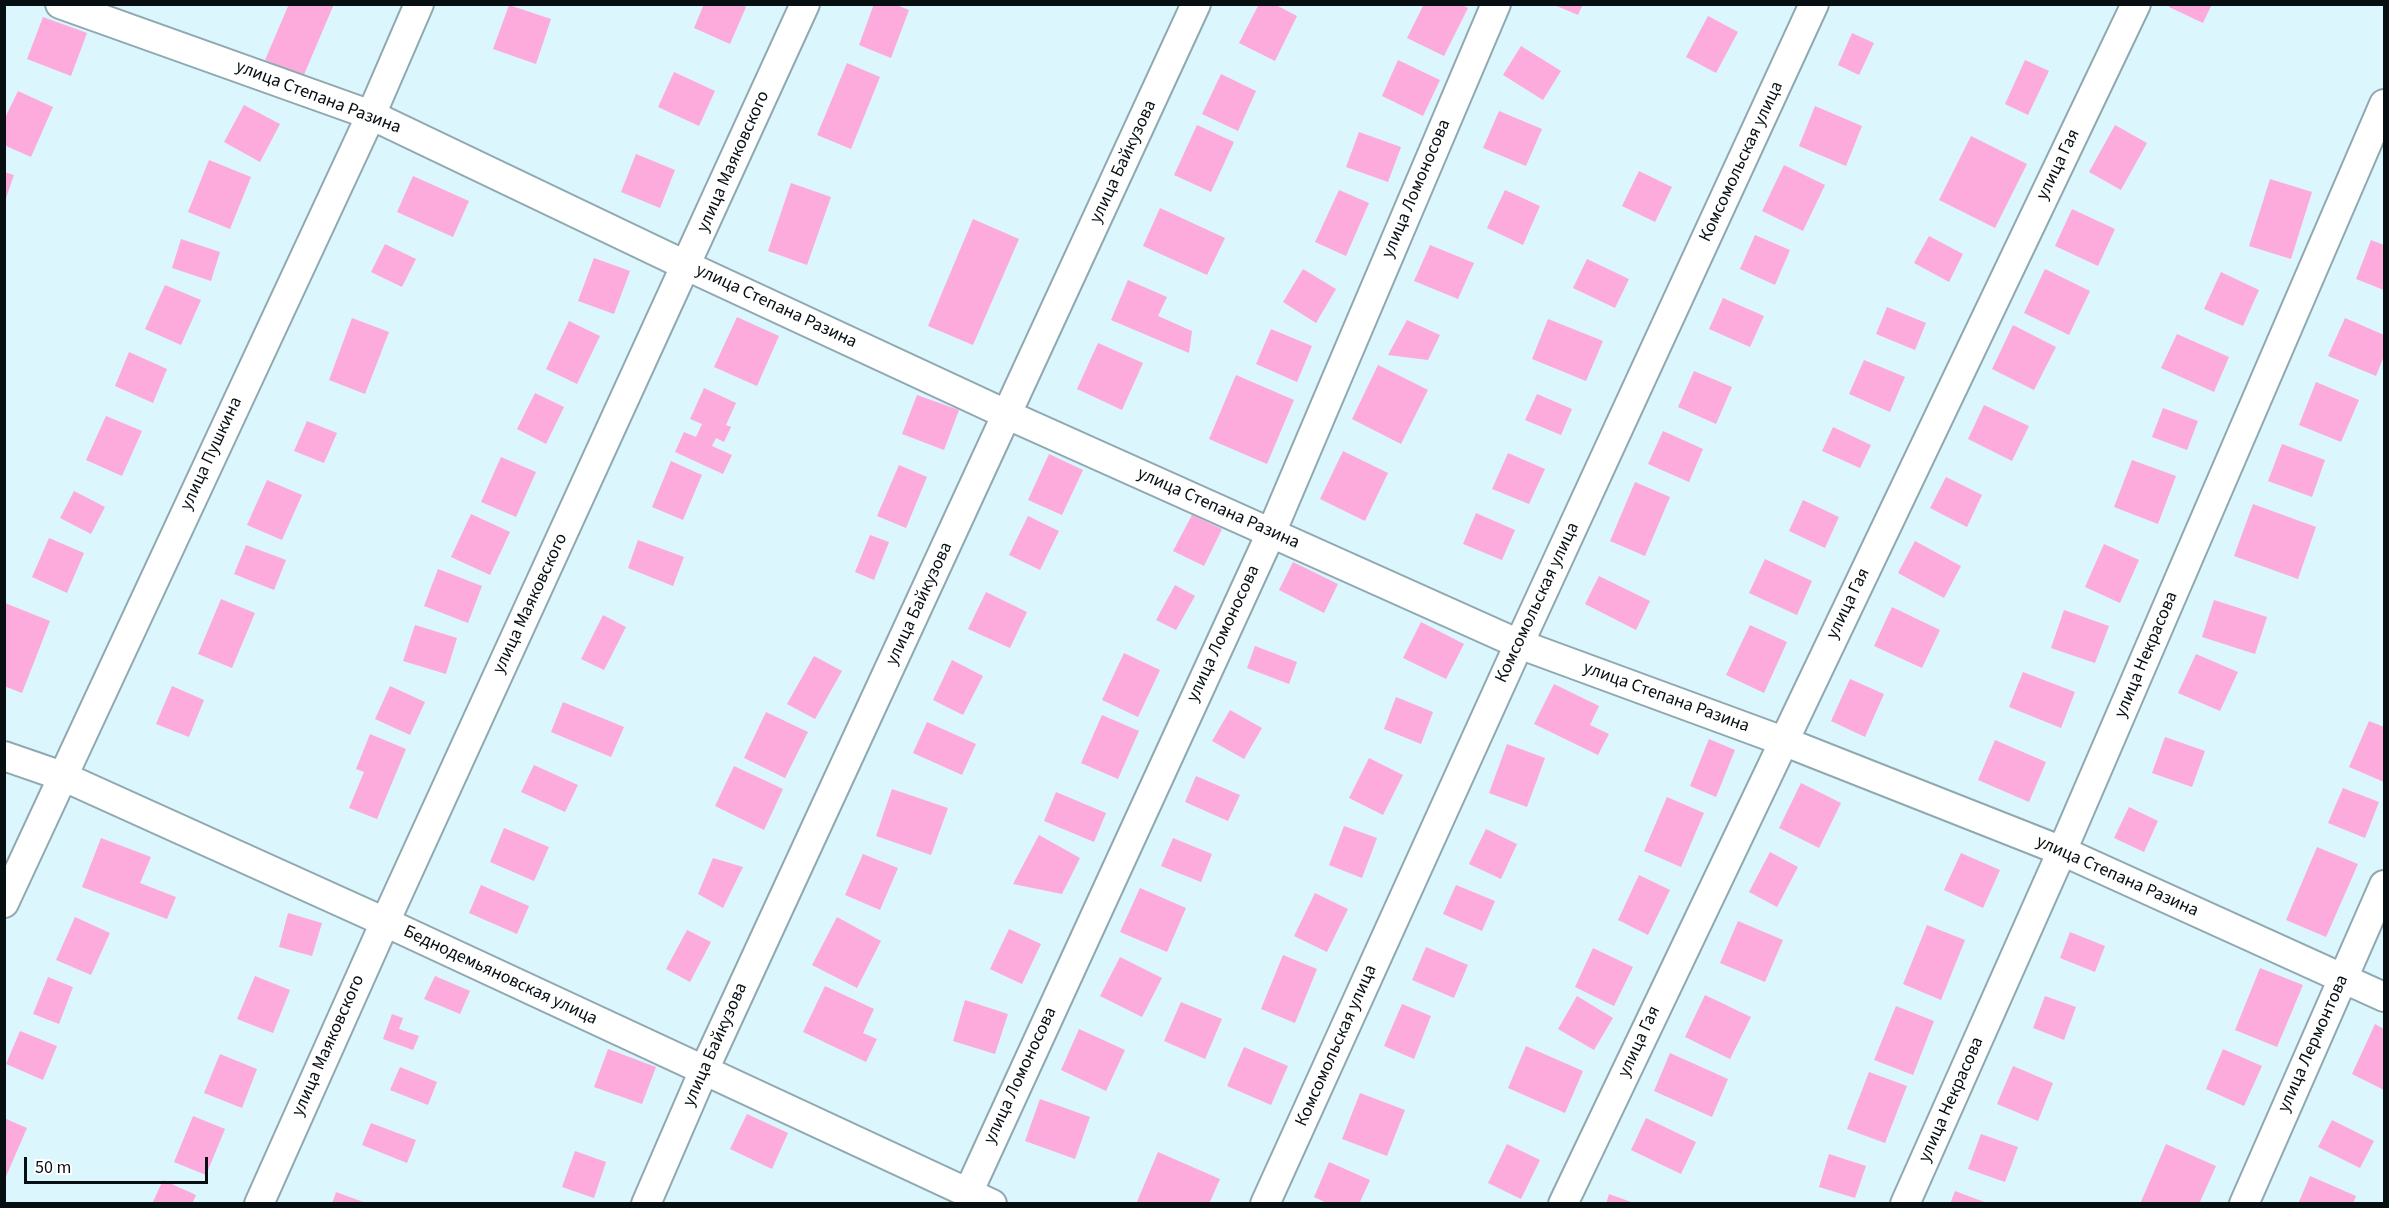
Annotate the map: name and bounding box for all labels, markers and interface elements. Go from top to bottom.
street label: улица Степана Разина [232,56,404,140]
street label: Комсомольская улица [1695,78,1789,246]
street label: улица Маяковского [693,88,775,236]
street label: улица Байкузова [1086,97,1162,227]
street label: улица Ломоносова [1378,116,1456,262]
street label: улица Гая [2033,126,2085,204]
street label: улица Степана Разина [692,260,860,354]
street label: улица Пушкина [176,394,248,514]
street label: улица Степана Разина [1133,463,1303,555]
street label: Комсомольская улица [1491,519,1585,687]
street label: улица Маяковского [489,530,573,678]
street label: улица Байкузова [882,539,958,669]
street label: улица Ломоносова [1183,562,1265,706]
street label: улица Гая [1823,565,1875,643]
street label: улица Некрасова [2111,589,2183,721]
street label: улица Степана Разина [1580,658,1752,738]
street label: улица Степана Разина [2032,831,2202,923]
street label: Беднодемьяновская улица [399,921,601,1031]
street label: Комсомольская улица [1292,962,1382,1130]
street label: улица Маяковского [288,972,370,1120]
street label: улица Лермонтова [2274,972,2354,1116]
street label: улица Байкузова [679,980,753,1110]
street label: улица Гая [1614,1003,1666,1081]
street label: улица Ломоносова [980,1004,1062,1148]
street label: улица Некрасова [1915,1034,1989,1166]
scale bar [27,1145,212,1183]
text: 50 m [35,1155,71,1180]

